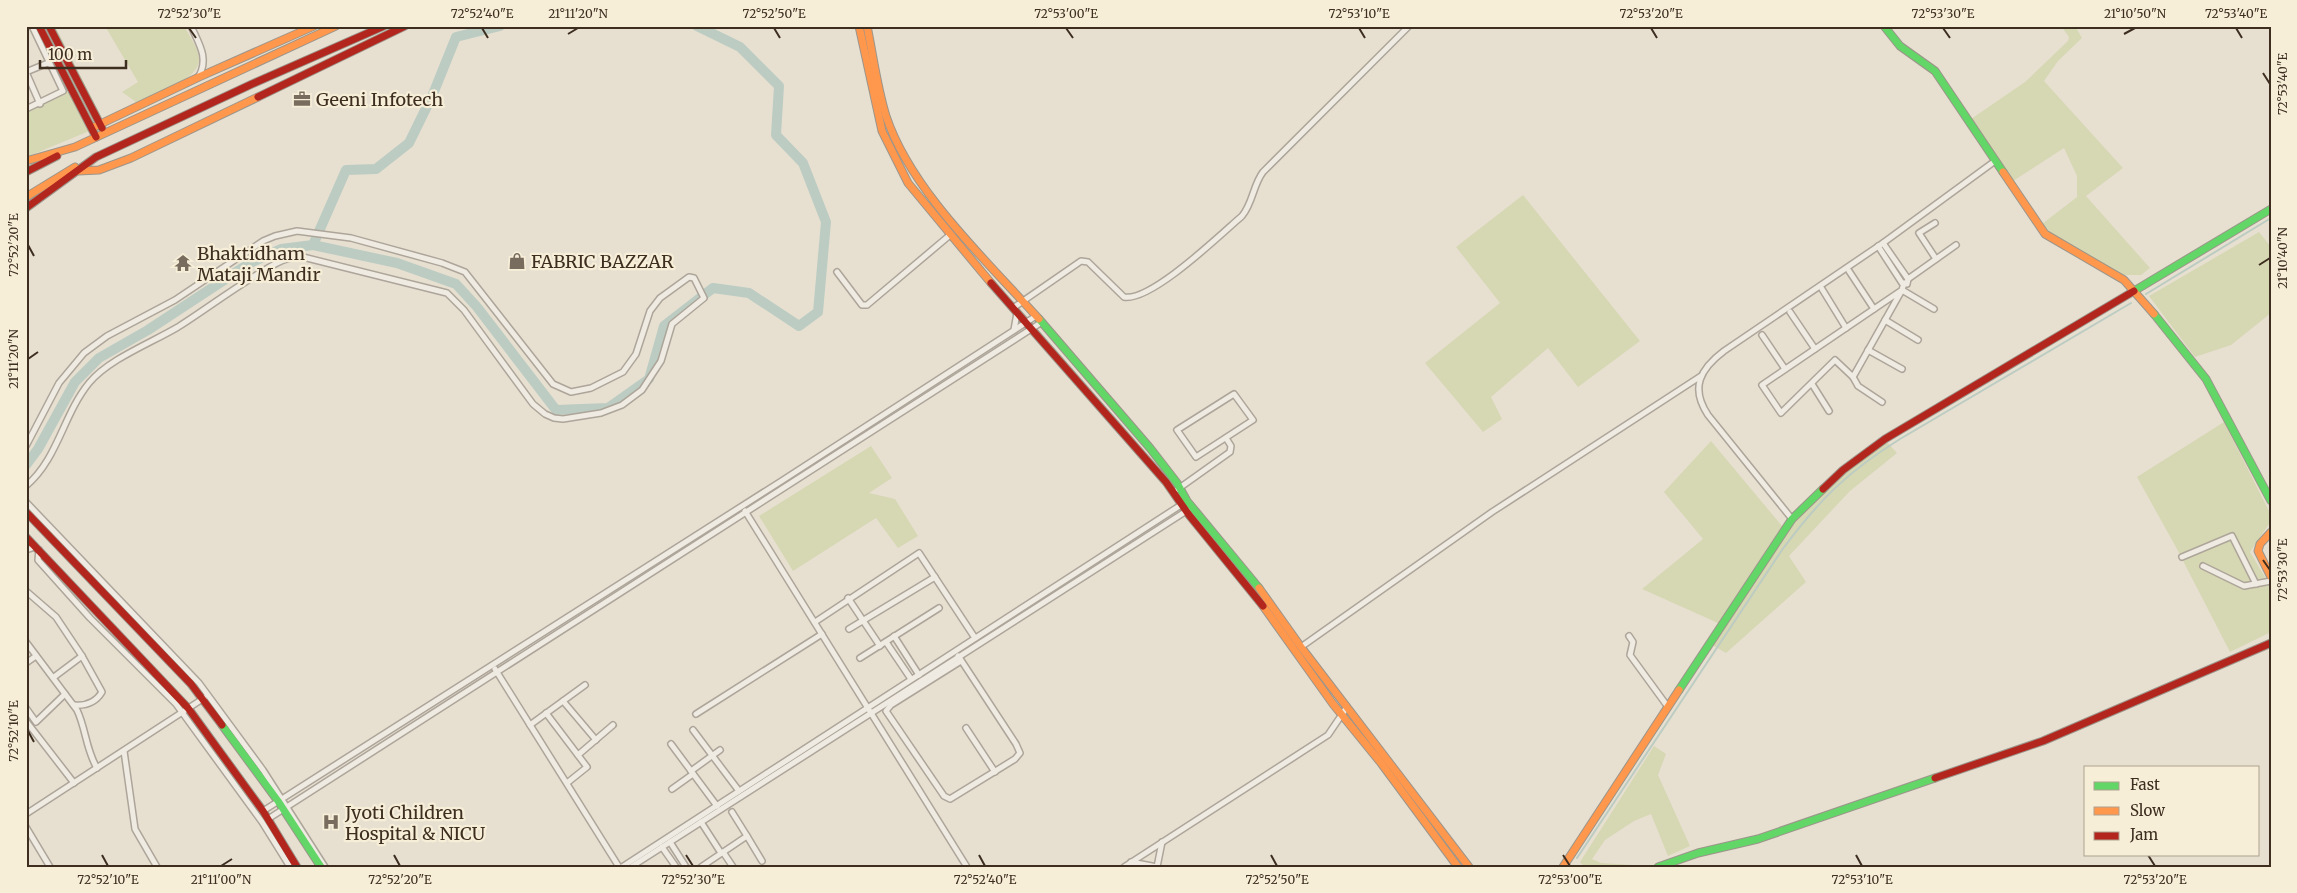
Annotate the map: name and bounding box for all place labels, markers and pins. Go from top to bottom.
place label: Geeni Infotech [316,88,443,111]
office icon: Geeni Infotech [292,89,312,109]
place label: Bhaktidham Mataji Mandir [197,242,320,286]
place label: FABRIC BAZZAR [531,250,674,273]
shop icon: FABRIC BAZZAR [507,251,527,271]
temple icon: Bhaktidham Mataji Mandir [173,253,193,273]
place label: Jyoti Children Hospital & NICU [344,801,486,845]
hospital icon: Jyoti Children Hospital & NICU [321,812,341,832]

